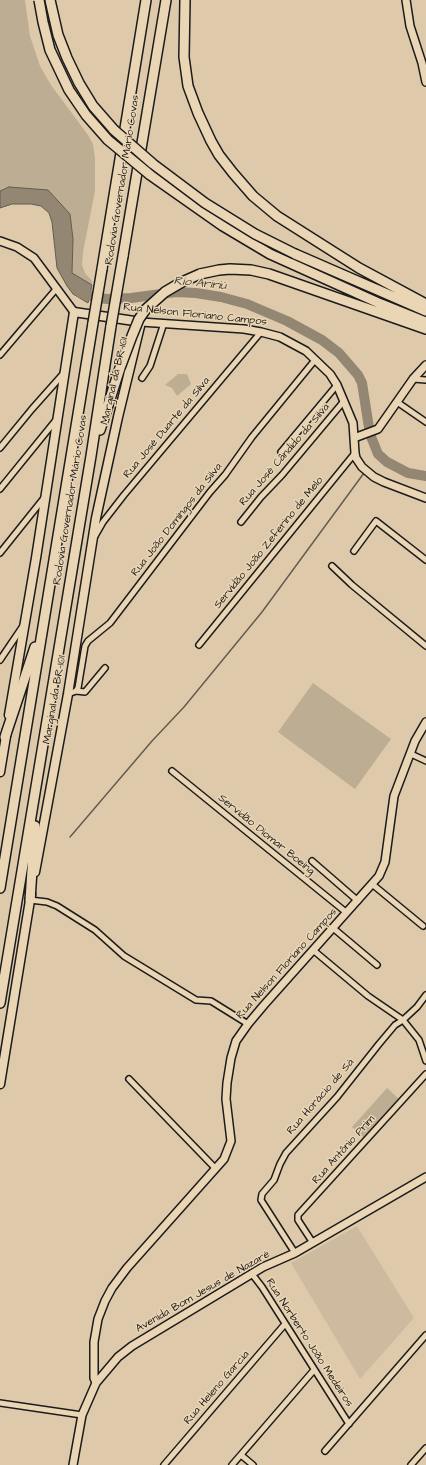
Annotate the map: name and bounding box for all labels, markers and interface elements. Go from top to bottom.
street label: Rodovia Governador Mário Covas [103,94,143,266]
water label: Rio Aririú [173,274,227,294]
street label: Rua Nelson Floriano Campos [123,301,267,329]
street label: Marginal da BR-101 [98,336,132,426]
street label: Rua José Duarte da Silva [121,375,213,481]
street label: Rua José Cândido da Silva [237,401,333,509]
street label: Rodovia Governador Mário Covas [51,414,91,586]
street label: Rua João Domingos da Silva [129,461,225,579]
street label: Servidão João Zeferino de Melo [212,474,326,612]
street label: Marginal da BR-101 [41,655,69,745]
street label: Servidão Diomar Boeing [215,792,317,878]
street label: Rua Nelson Floriano Campos [234,906,340,1022]
street label: Rua Horácio de Sá [285,1057,357,1137]
street label: Rua Antônio Prim [310,1113,378,1187]
street label: Avenida Bom Jesus de Nazaré [134,1248,272,1336]
street label: Rua Norberto João Medeiros [263,1276,355,1410]
street label: Rua Heleno Garcia [181,1348,253,1428]

